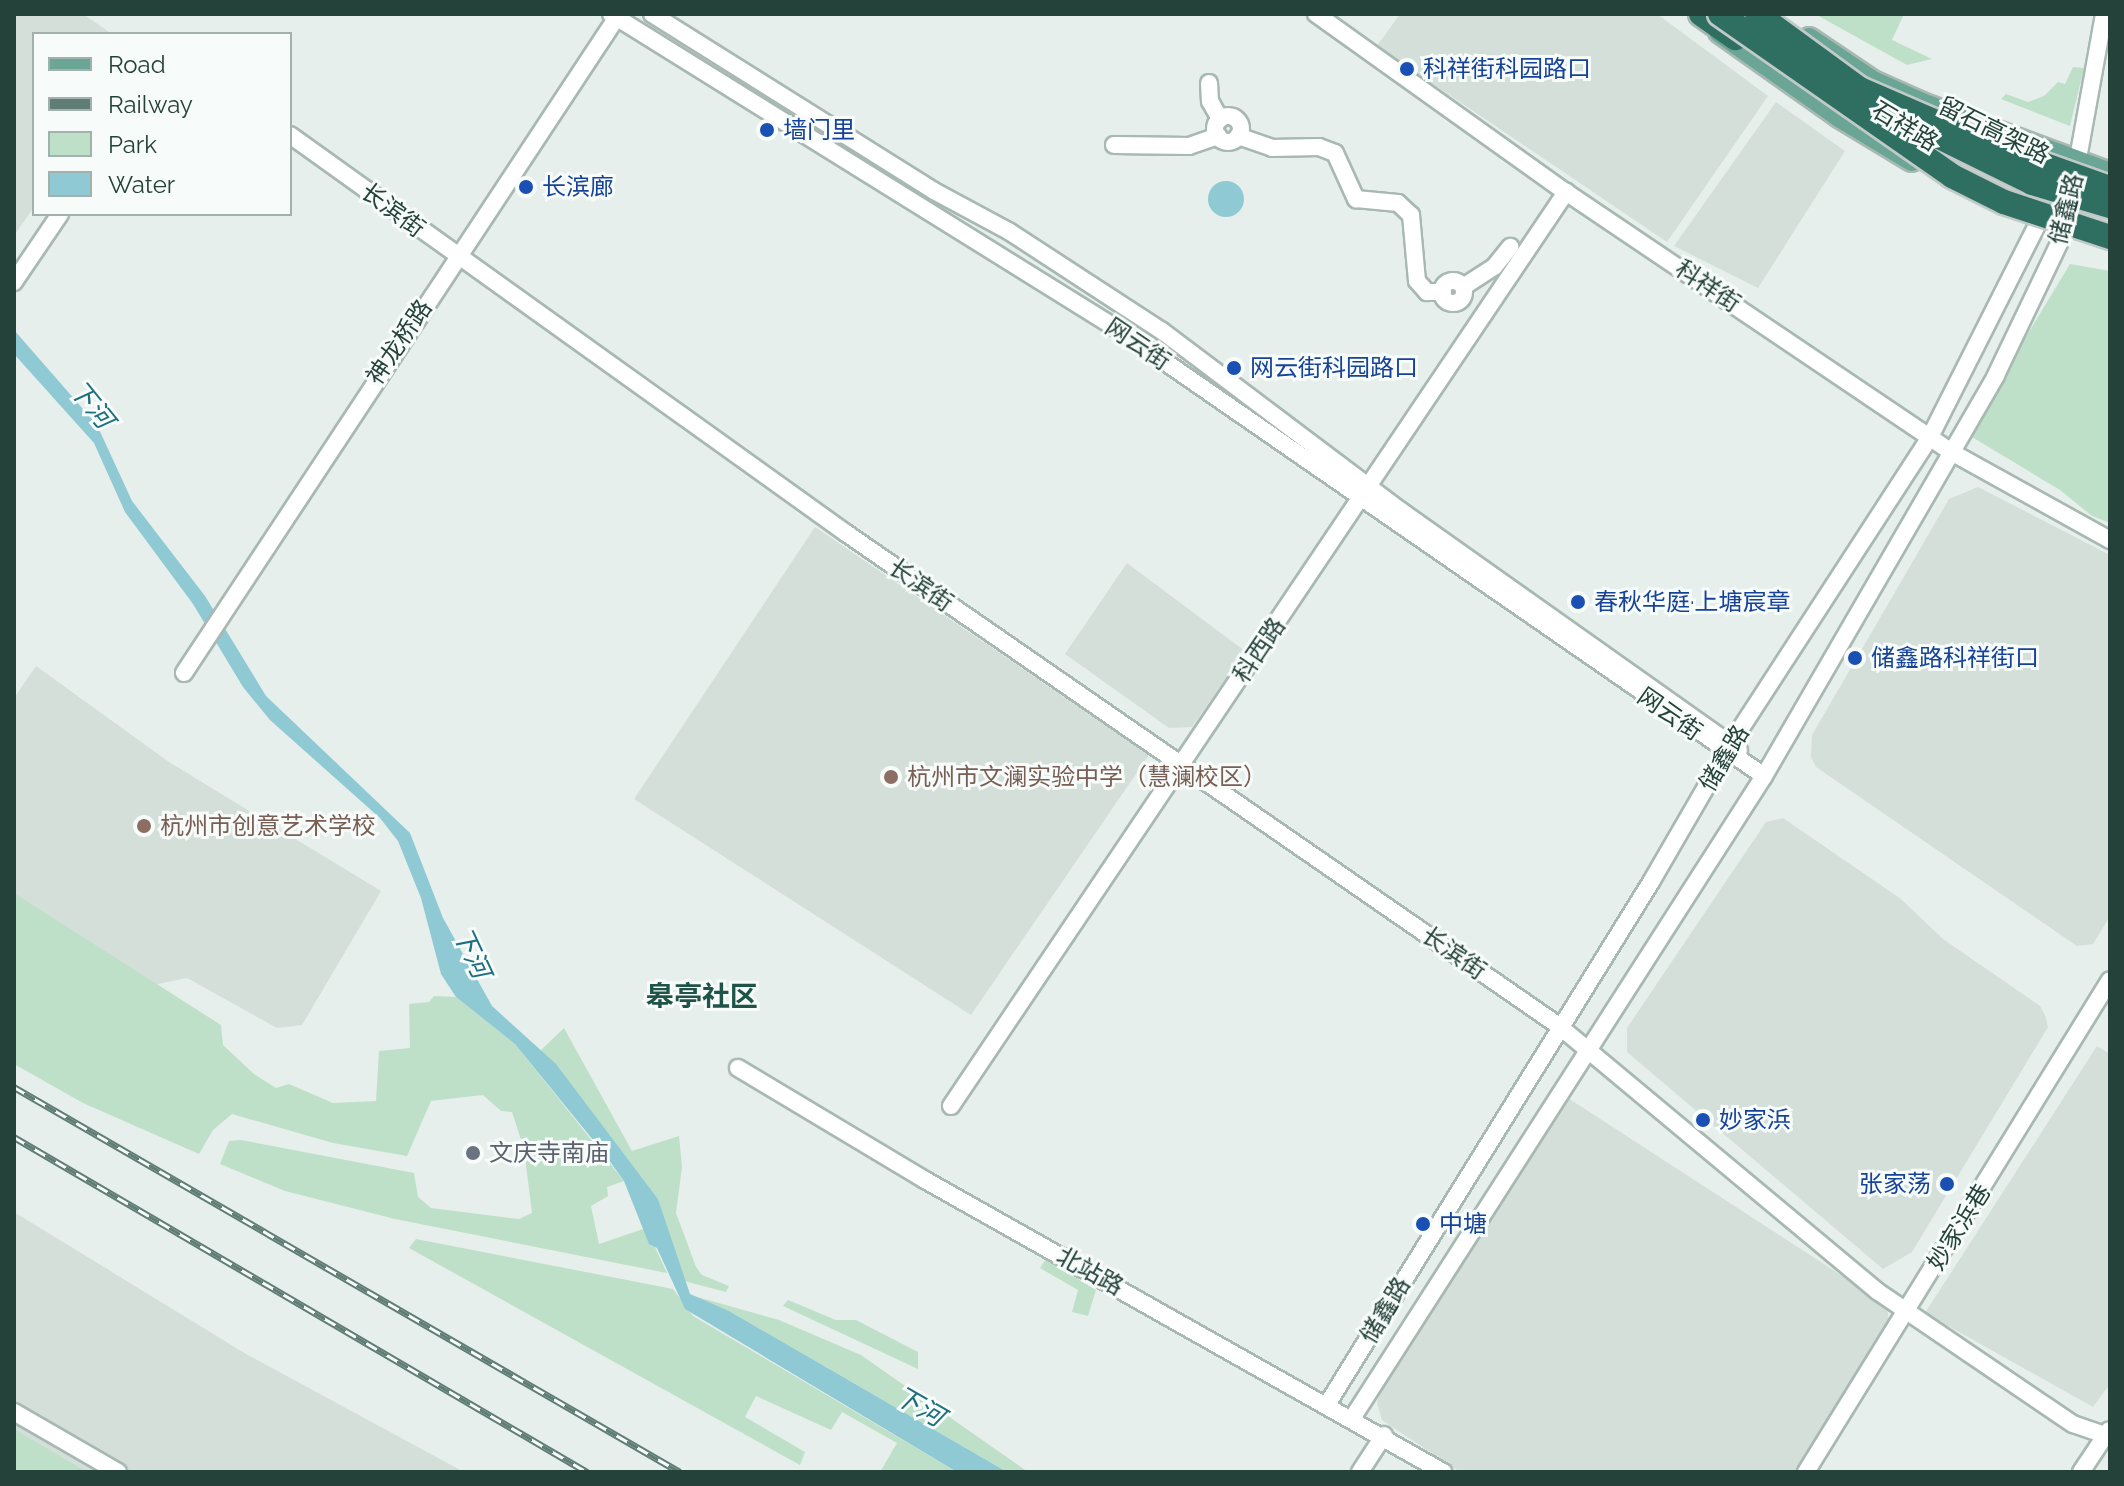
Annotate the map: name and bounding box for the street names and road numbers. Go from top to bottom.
street label: 留石高架路 [1934,91,2054,169]
street label: 石祥路 [1867,95,1943,157]
street label: 储鑫路 [2043,171,2089,247]
street label: 长滨街 [356,177,430,243]
street label: 科祥街 [1670,254,1746,318]
street label: 神龙桥路 [360,294,438,390]
street label: 网云街 [1100,312,1176,376]
street label: 长滨街 [883,553,959,617]
street label: 科西路 [1227,612,1291,688]
street label: 网云街 [1632,682,1708,746]
street label: 储鑫路 [1693,720,1755,796]
street label: 长滨街 [1416,921,1492,985]
street label: 妙家浜巷 [1921,1179,1997,1275]
street label: 北站路 [1052,1241,1128,1301]
street label: 储鑫路 [1354,1272,1416,1348]

